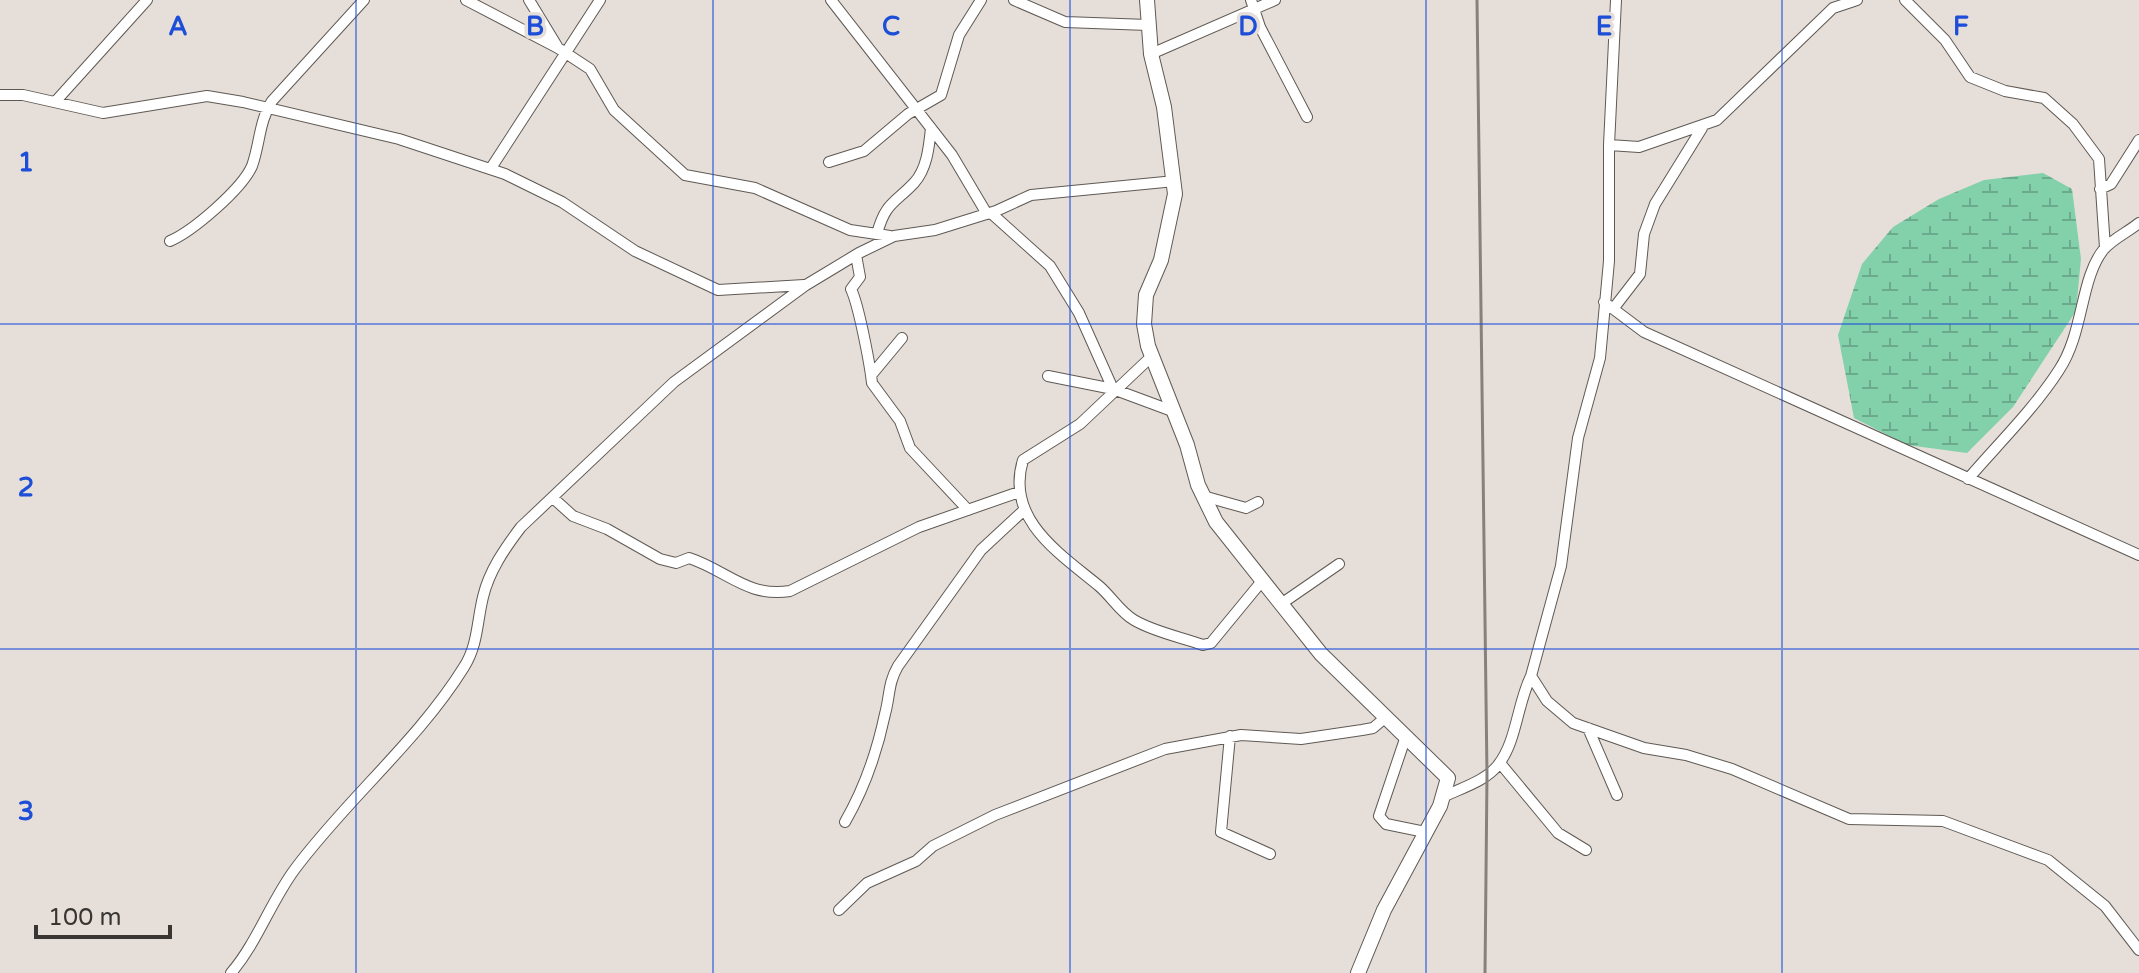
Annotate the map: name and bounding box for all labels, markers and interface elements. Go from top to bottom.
text: A [168,11,188,42]
text: B [526,11,544,42]
text: C [882,11,900,42]
text: D [1238,11,1258,42]
text: E [1596,11,1612,42]
text: F [1953,11,1969,42]
text: 1 [18,147,34,178]
text: 2 [18,472,34,503]
text: 3 [18,796,34,827]
scale bar [36,889,170,939]
text: 100 m [48,903,122,932]

